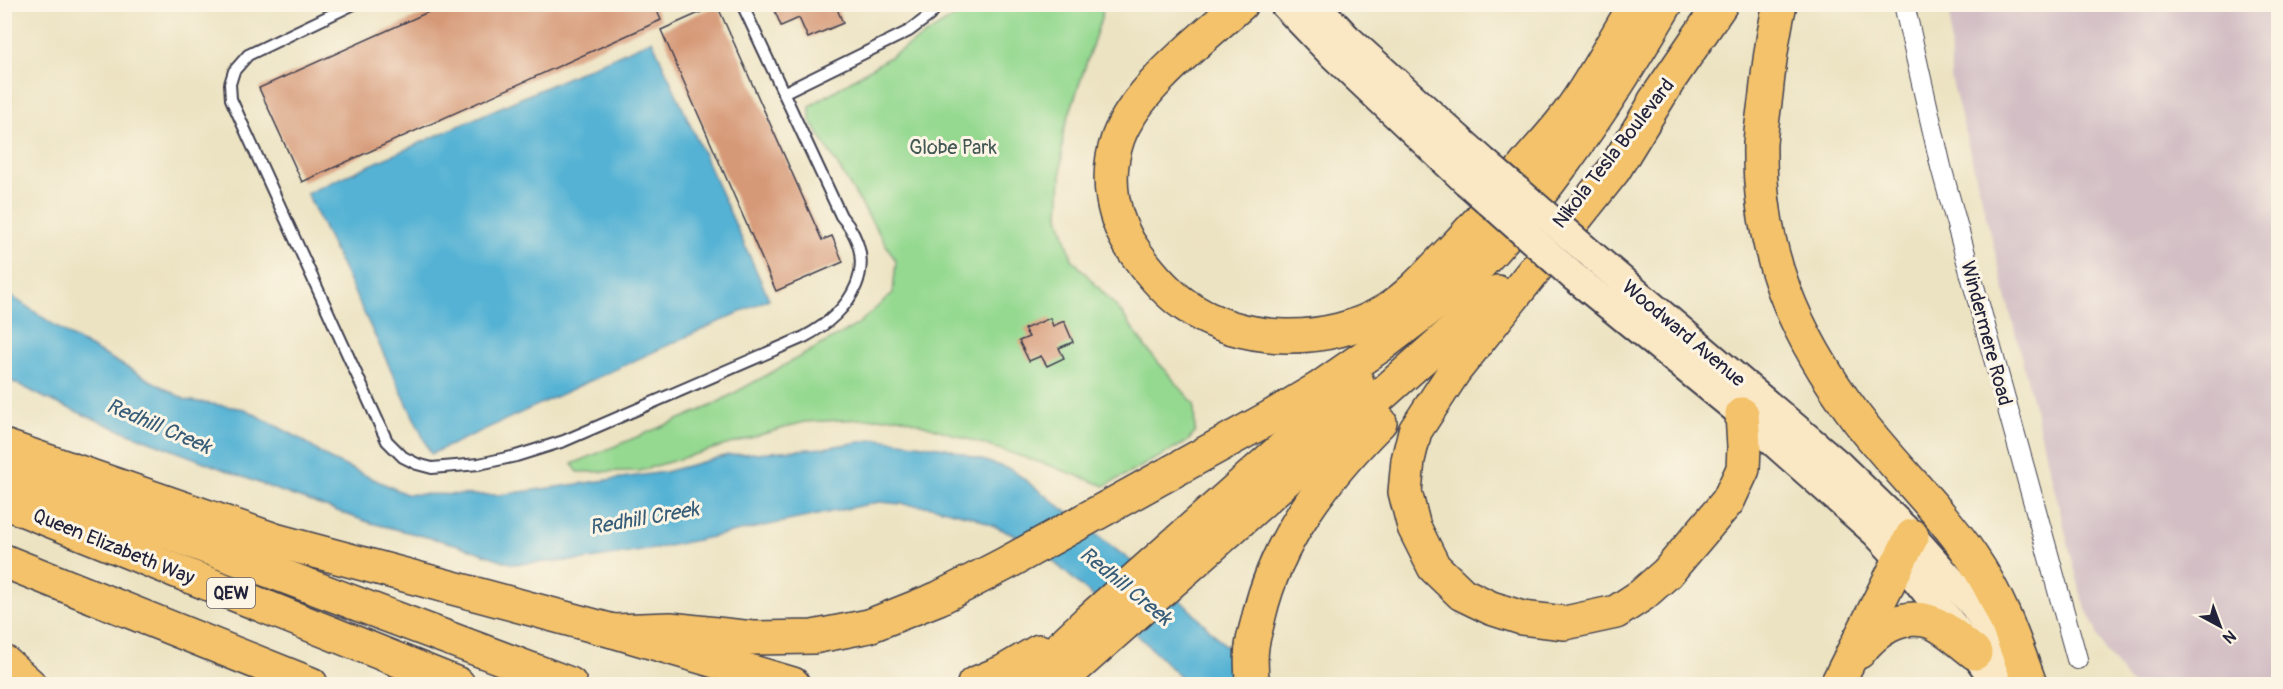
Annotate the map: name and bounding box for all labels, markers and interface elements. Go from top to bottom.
street label: Nikola Tesla Boulevard [1547,73,1680,233]
park label: Globe Park [909,135,997,160]
street label: Windermere Road [1955,258,2018,408]
street label: Woodward Avenue [1617,274,1751,392]
water label: Redhill Creek [103,392,217,461]
water label: Redhill Creek [587,495,703,541]
street label: Queen Elizabeth Way [29,503,199,590]
water label: Redhill Creek [1074,541,1179,633]
road number: QEW [207,578,255,608]
north arrow [2190,596,2250,656]
text: N [2218,625,2240,648]

